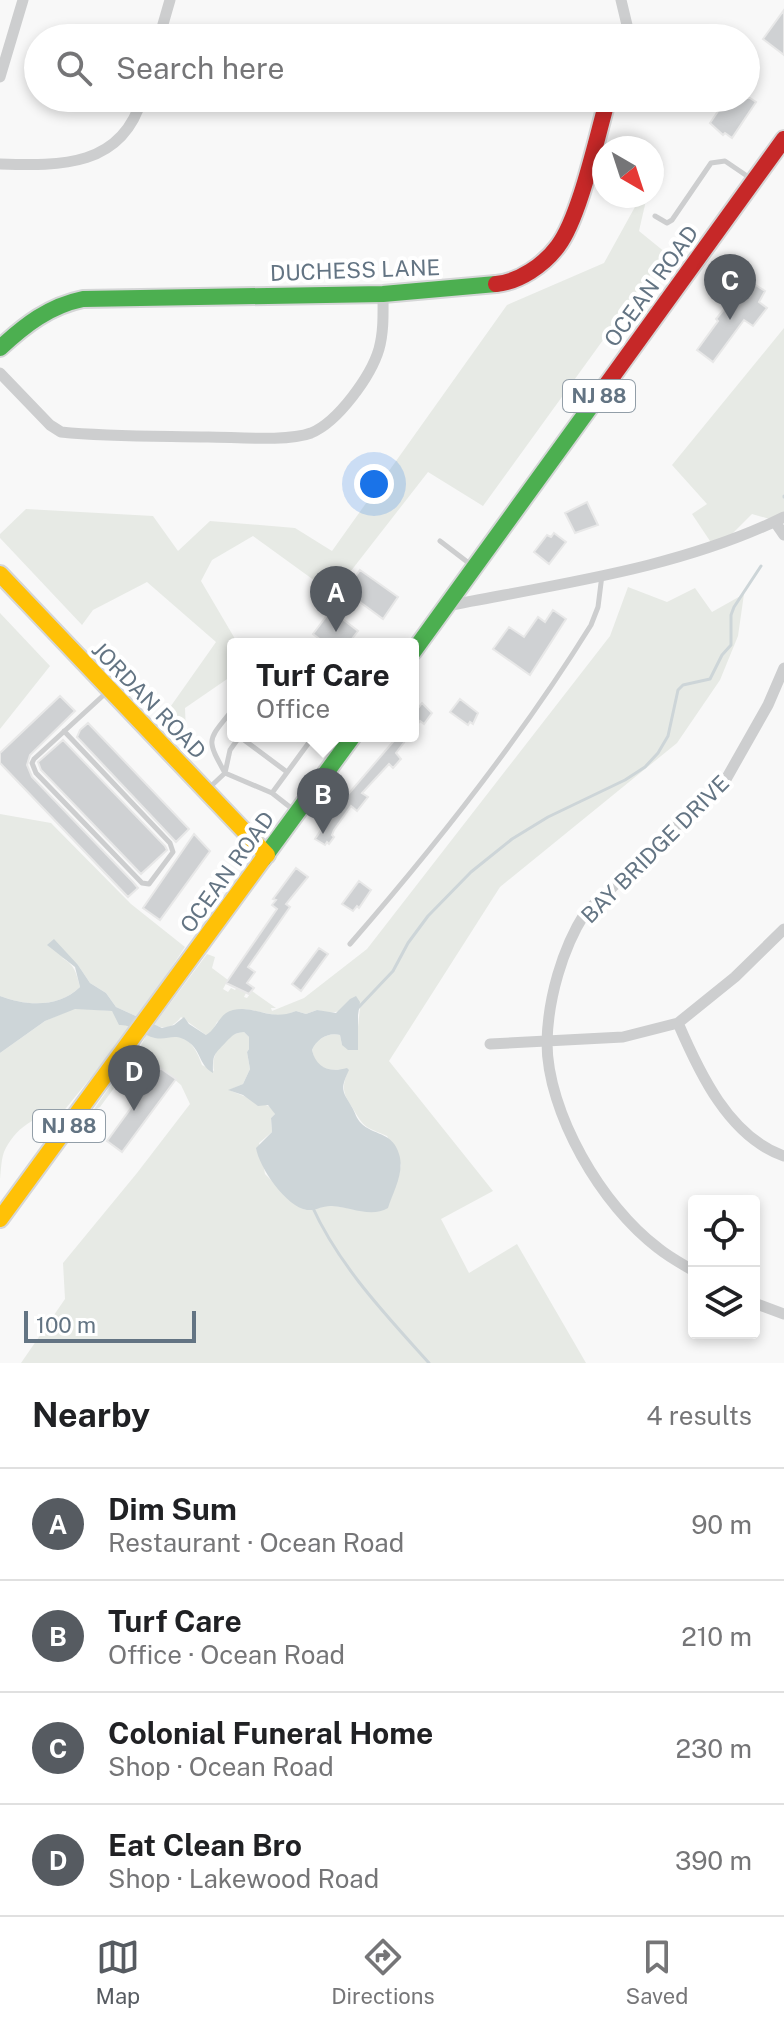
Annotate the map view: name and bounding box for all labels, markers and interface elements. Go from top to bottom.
search box [24,24,760,112]
icon: search [52,46,96,90]
text: Search here [116,50,284,86]
north arrow [592,136,664,208]
street label: OCEAN ROAD [598,220,704,352]
street label: DUCHESS LANE [269,254,441,286]
pin: C [704,254,756,320]
road number: NJ 88 [563,380,635,412]
your location [354,464,394,504]
pin: A [310,566,362,632]
street label: JORDAN ROAD [87,636,211,764]
popup [227,638,419,742]
text: Turf Care [256,657,390,693]
text: Office [256,693,330,724]
pin: B [297,768,349,834]
street label: BAY BRIDGE DRIVE [576,770,734,928]
street label: OCEAN ROAD [174,806,280,938]
pin: D [108,1045,160,1111]
road number: NJ 88 [33,1110,105,1142]
map controls [688,1195,760,1339]
button: locate [688,1195,760,1267]
button: layers [688,1267,760,1339]
scale bar [24,1307,196,1343]
text: 100 m [36,1312,96,1338]
text: Nearby [32,1395,150,1435]
text: 4 results [646,1400,752,1431]
text: Dim Sum [108,1491,237,1527]
text: A [49,1509,67,1540]
text: 90 m [691,1509,752,1540]
text: Restaurant · Ocean Road [108,1527,404,1558]
text: Turf Care [108,1603,242,1639]
text: B [49,1621,67,1652]
text: 210 m [681,1621,752,1652]
text: Office · Ocean Road [108,1639,345,1670]
text: Colonial Funeral Home [108,1715,433,1751]
text: C [49,1733,67,1764]
text: 230 m [676,1733,752,1764]
text: Shop · Ocean Road [108,1751,334,1782]
text: Eat Clean Bro [108,1827,302,1863]
text: D [49,1845,67,1876]
text: 390 m [675,1845,752,1876]
text: Shop · Lakewood Road [108,1863,379,1894]
tab: Map [96,1935,140,2009]
tab: Directions [331,1935,435,2009]
tab: Saved [626,1935,688,2009]

